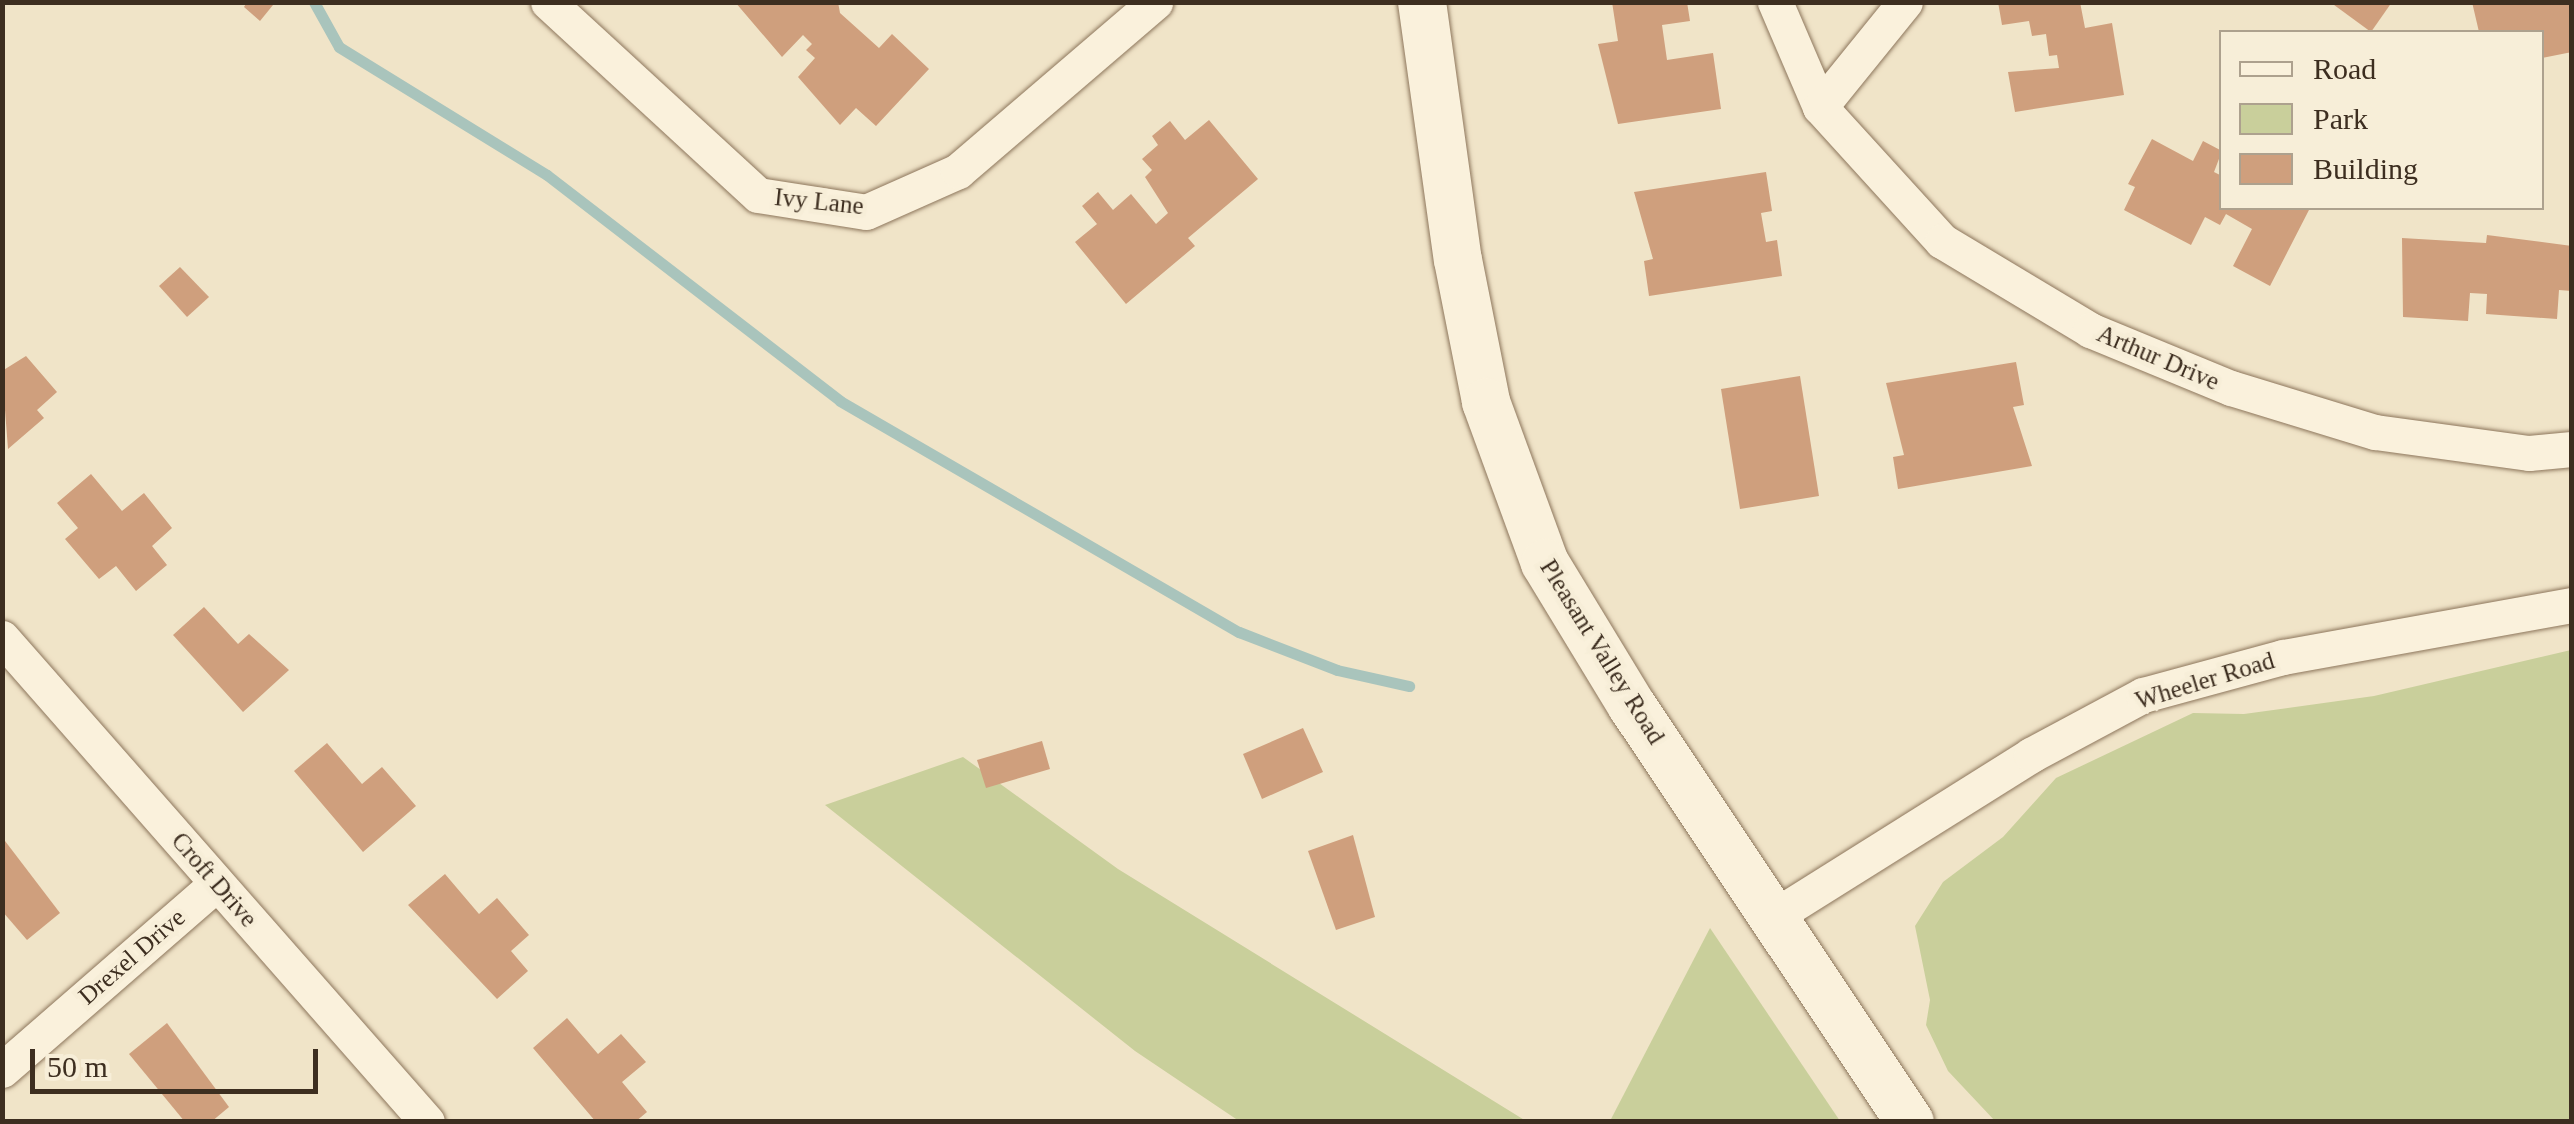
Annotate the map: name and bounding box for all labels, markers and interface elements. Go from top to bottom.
legend [2219,30,2544,210]
text: Road [2313,52,2376,85]
text: Park [2313,102,2368,135]
text: Building [2313,152,2418,185]
street label: Ivy Lane [773,182,865,222]
street label: Arthur Drive [2092,319,2224,397]
street label: Pleasant Valley Road [1533,554,1671,750]
street label: Wheeler Road [2132,646,2278,716]
street label: Croft Drive [165,826,263,934]
street label: Drexel Drive [73,903,191,1011]
scale bar [35,1029,322,1091]
text: 50 m [47,1050,108,1083]

